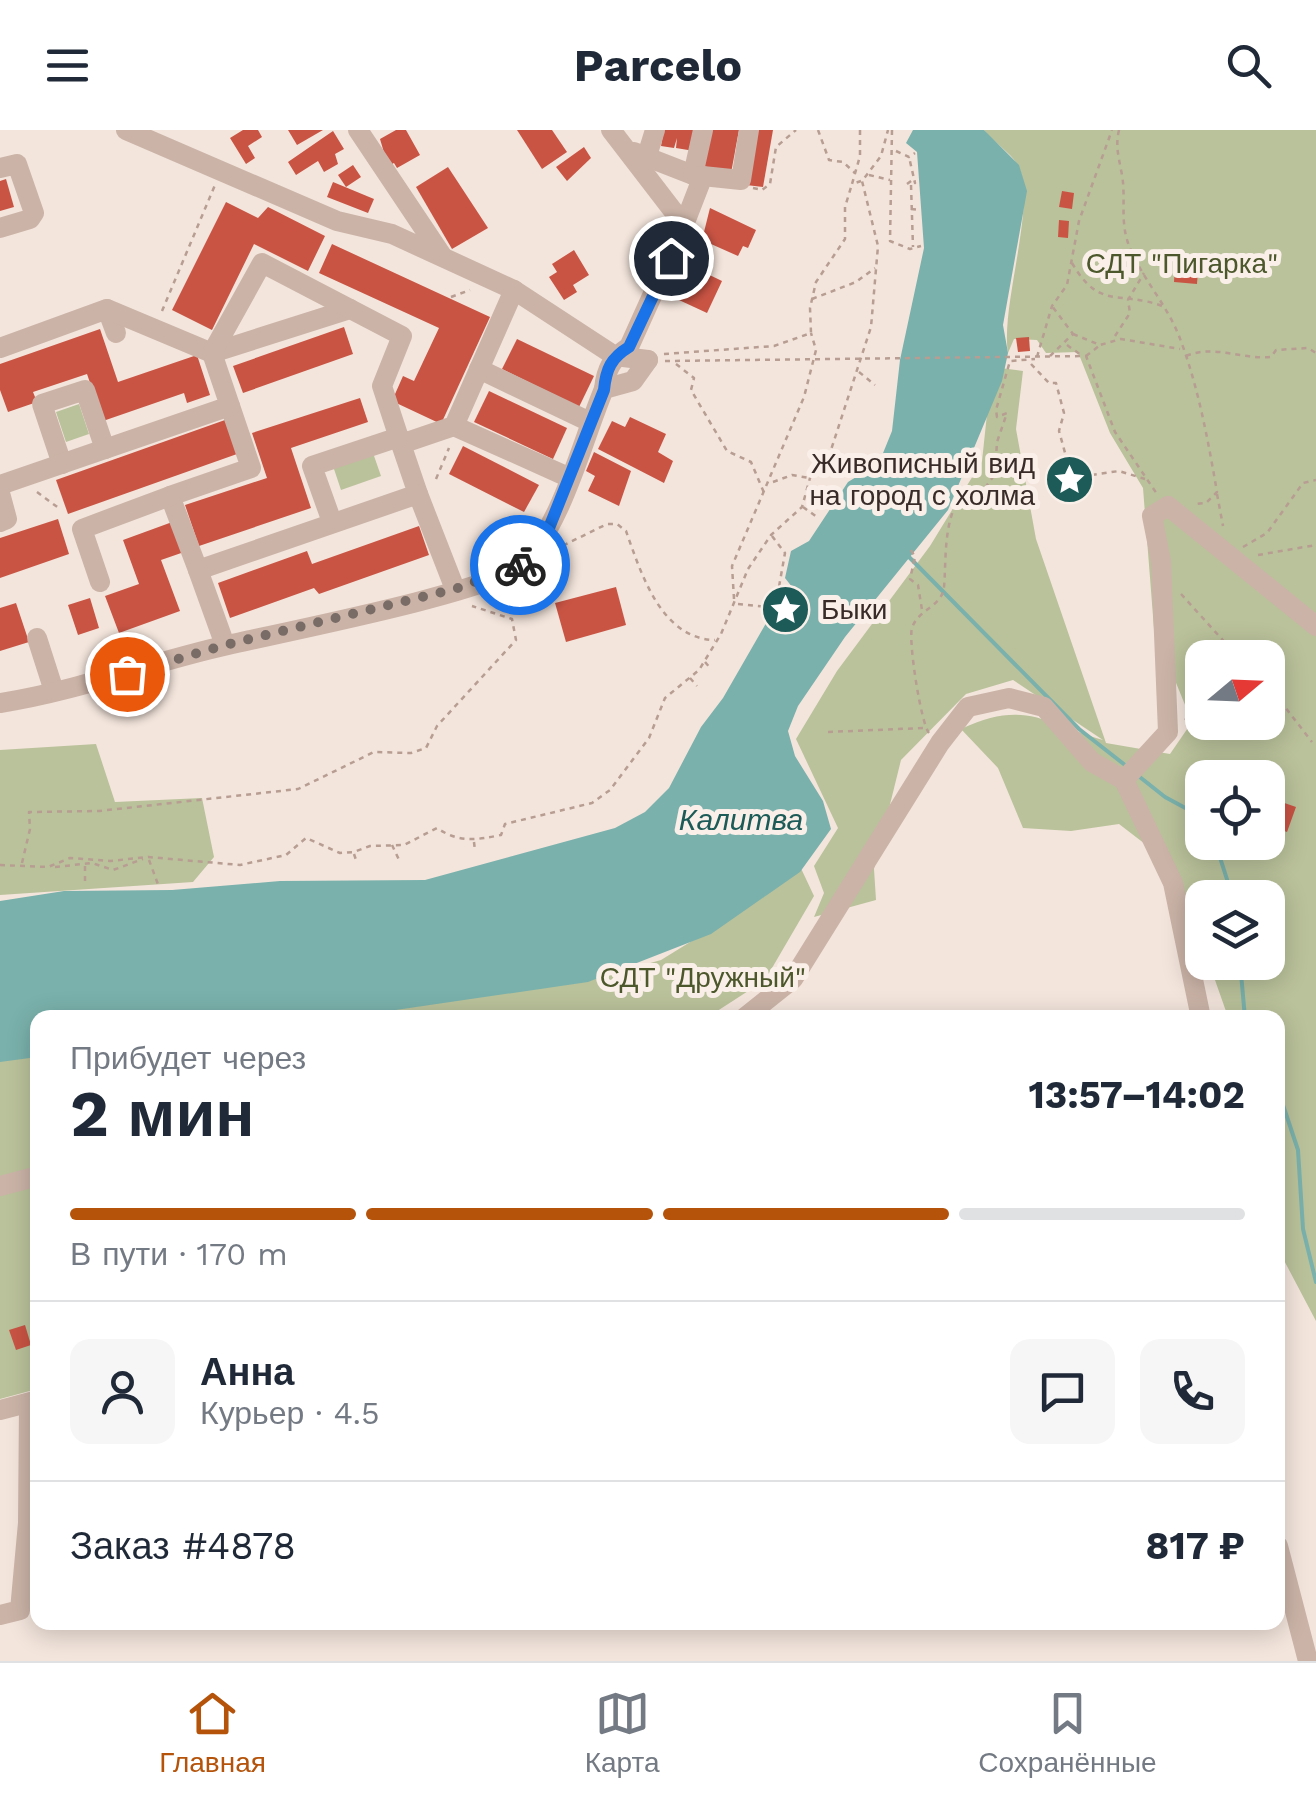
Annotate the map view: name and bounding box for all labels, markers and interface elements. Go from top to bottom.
icon: menu [40,38,95,93]
icon: search [1221,38,1276,93]
text: Parcelo [574,39,742,92]
pin [629,216,714,301]
icon: home [644,231,699,286]
park label: СДТ "Пигарка" [1086,247,1278,280]
place label: Живописный вид на город с холма [809,447,1035,512]
place icon: Живописный вид на город с холма [1044,453,1096,505]
courier [470,515,570,615]
icon: bike [493,538,548,593]
place icon: Быки [760,583,812,635]
place label: Быки [821,593,887,626]
pin [85,632,170,717]
north arrow [1185,640,1285,740]
map controls [1185,640,1285,980]
icon: bag [100,647,155,702]
button: locate [1185,760,1285,860]
water label: Калитва [679,802,803,837]
button: layers [1185,880,1285,980]
park label: СДТ "Дружный" [600,961,806,994]
text: Прибудет через [70,1039,306,1077]
text: 13:57–14:02 [1028,1073,1245,1117]
text: 2 мин [70,1076,255,1152]
text: В пути · 170 m [70,1235,288,1273]
button: person [70,1339,175,1444]
button: chat [1010,1339,1115,1444]
button: phone [1140,1339,1245,1444]
text: Анна [200,1350,294,1394]
text: Курьер · 4.5 [200,1394,380,1432]
text: Заказ #4878 [70,1524,296,1568]
text: 817 ₽ [1146,1524,1245,1568]
tab: Главная [159,1686,266,1779]
tab: Карта [585,1686,660,1779]
tab: Сохранённые [978,1686,1157,1779]

